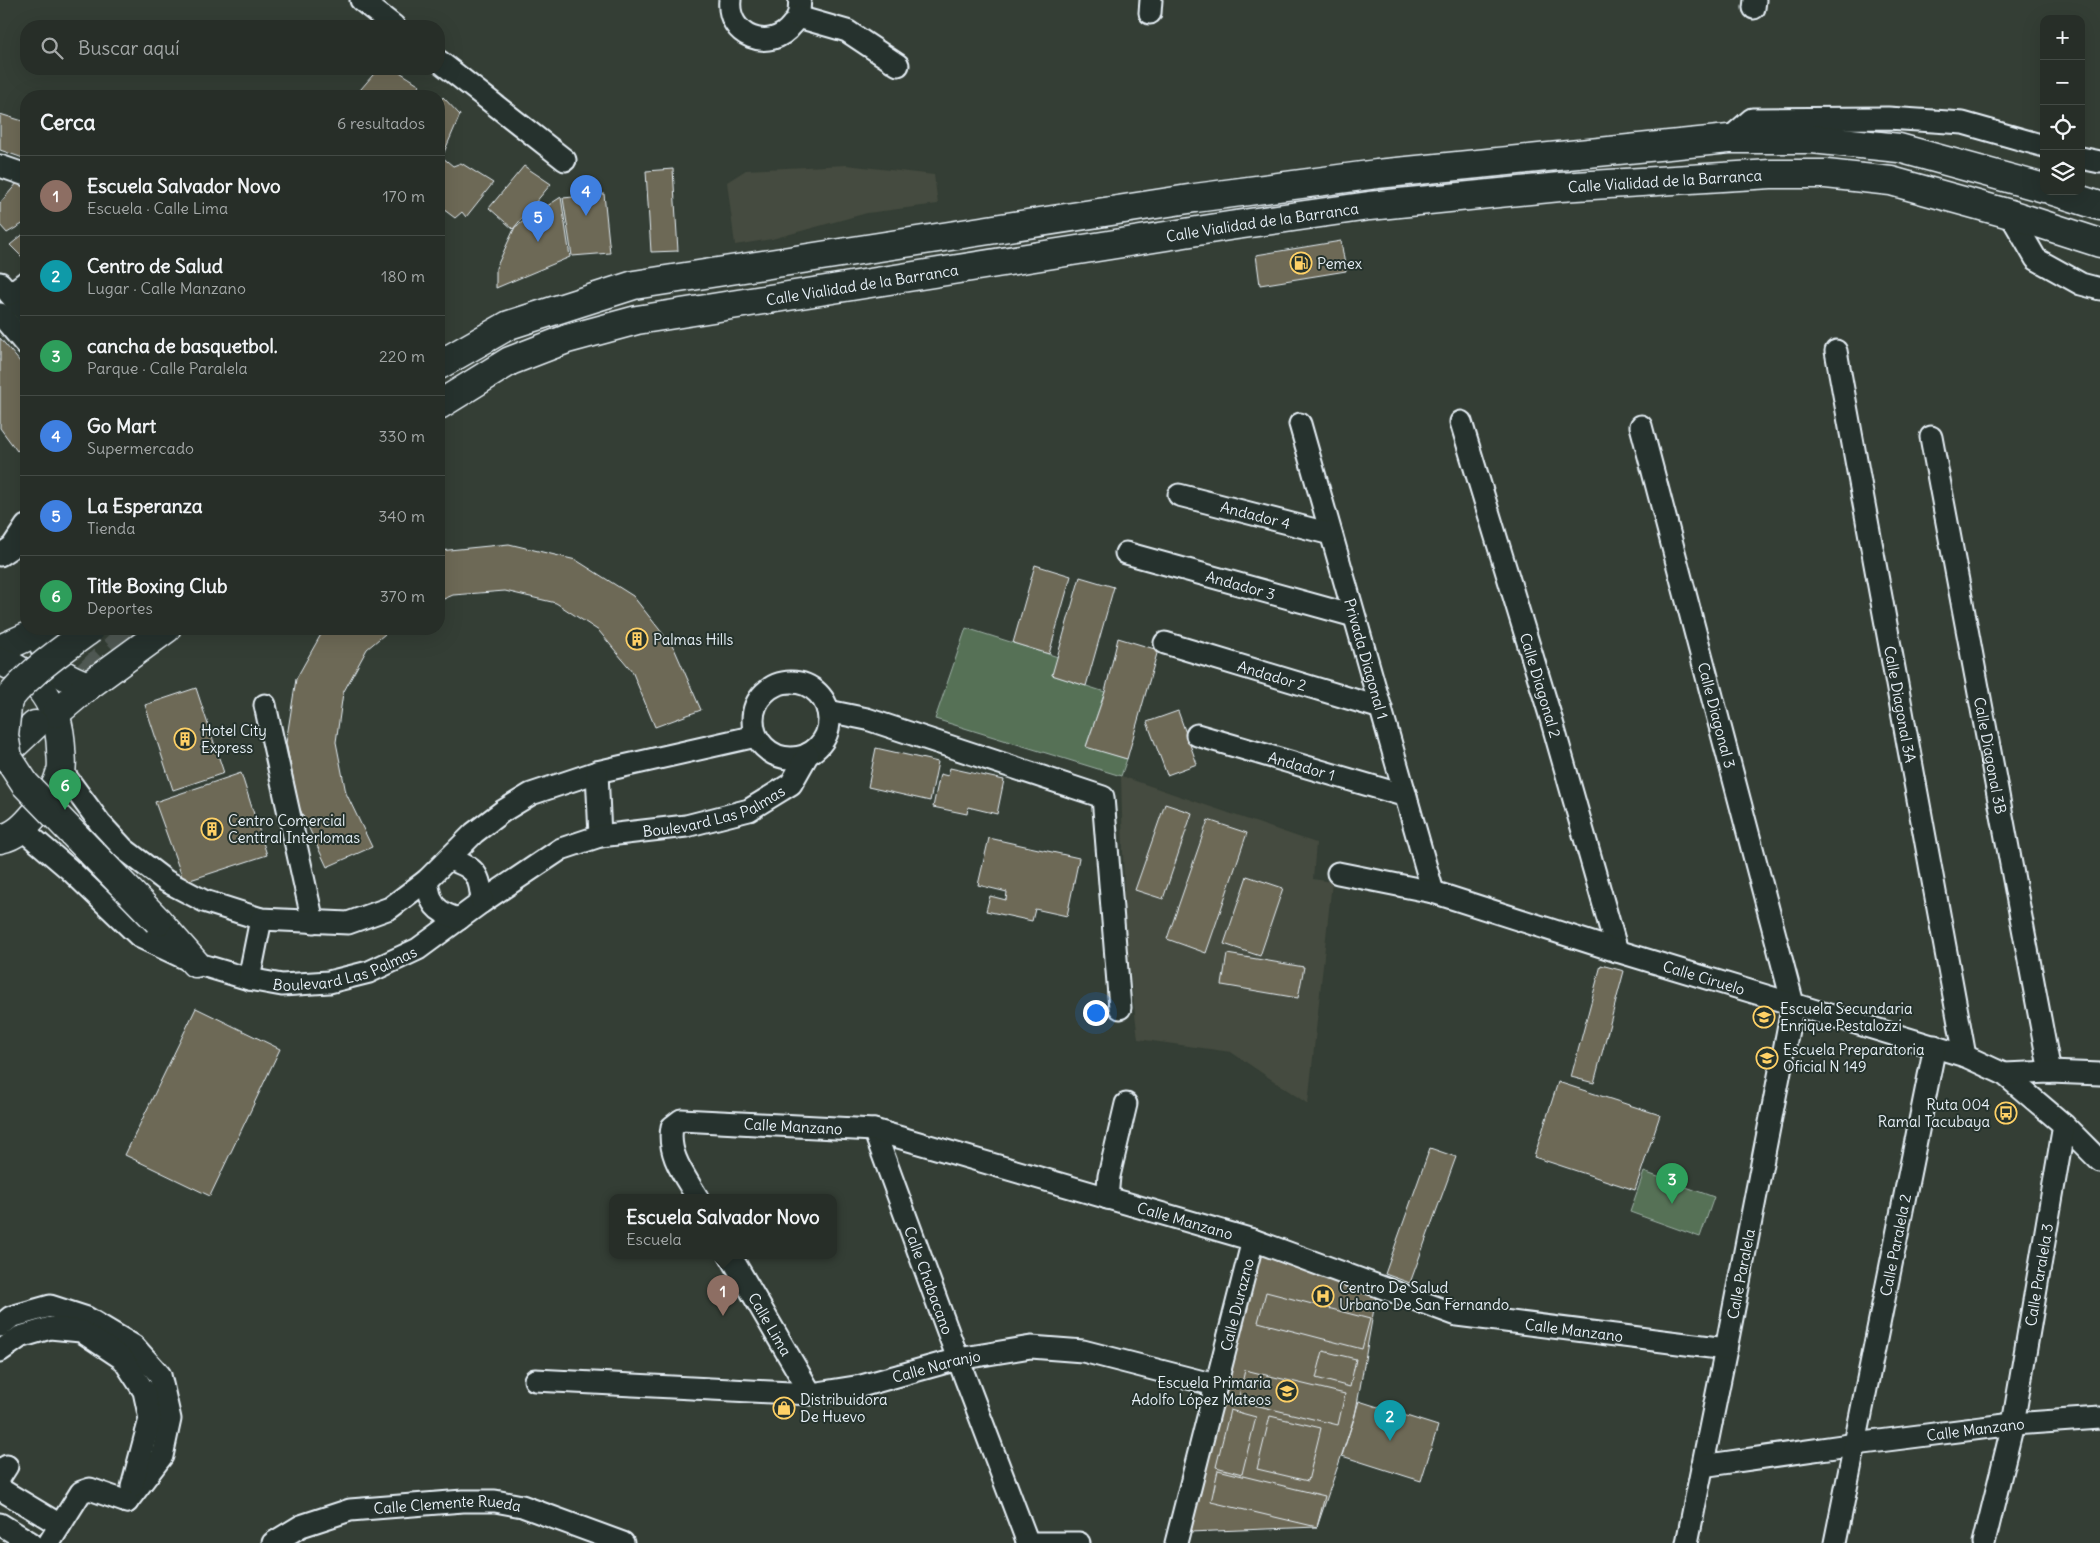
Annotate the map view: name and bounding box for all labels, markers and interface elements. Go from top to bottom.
map controls [2040,15,2085,195]
button: + [2040,15,2085,60]
search box [20,20,445,75]
icon: search [38,34,66,62]
text: Buscar aquí [78,36,179,60]
button: − [2040,60,2085,105]
button: locate [2040,105,2085,150]
text: Cerca [40,109,95,136]
text: 6 resultados [337,113,425,133]
button: layers [2040,150,2085,195]
street label: Calle Vialidad de la Barranca [1567,165,1763,196]
text: Escuela Salvador Novo [87,174,281,198]
pin: 4 [570,175,602,216]
text: 1 [53,186,59,206]
text: 170 m [382,186,425,206]
text: Escuela · Calle Lima [87,198,228,218]
street label: Calle Vialidad de la Barranca [1165,198,1360,245]
pin: 5 [522,201,554,242]
fuel station icon: Pemex [1289,251,1313,275]
text: Centro de Salud [87,254,223,278]
place label: Pemex [1317,254,1363,273]
street label: Calle Vialidad de la Barranca [765,260,960,309]
text: 2 [52,266,60,286]
text: 180 m [381,266,425,286]
text: Lugar · Calle Manzano [87,278,246,298]
text: cancha de basquetbol. [87,334,278,358]
text: 3 [51,346,61,366]
text: 220 m [379,346,425,366]
text: Parque · Calle Paralela [87,358,248,378]
text: Go Mart [87,414,156,438]
text: 4 [51,426,61,446]
text: 330 m [378,426,425,446]
text: Supermercado [87,438,194,458]
text: La Esperanza [87,494,203,518]
street label: Andador 4 [1219,497,1293,533]
text: 5 [51,506,61,526]
text: 340 m [378,506,425,526]
text: Tienda [87,518,135,538]
street label: Andador 3 [1204,566,1278,603]
text: Title Boxing Club [87,574,228,598]
text: 6 [51,586,61,606]
text: 370 m [380,586,425,606]
street label: Privada Diagonal 1 [1341,596,1393,721]
text: Deportes [87,598,153,618]
building icon: Palmas Hills [625,627,649,651]
place label: Palmas Hills [653,630,734,649]
street label: Calle Diagonal 2 [1516,630,1565,740]
street label: Calle Diagonal 3A [1881,644,1921,764]
street label: Andador 2 [1236,656,1309,695]
street label: Calle Diagonal 3 [1694,660,1740,770]
street label: Calle Diagonal 3B [1970,695,2011,816]
place label: Hotel City Express [201,721,267,757]
building icon: Hotel City Express [173,727,197,751]
street label: Andador 1 [1266,747,1337,784]
pin: 6 [49,769,81,810]
street label: Boulevard Las Palmas [641,781,788,841]
place label: Centro Comercial Centtral Interlomas [228,811,360,847]
building icon: Centro Comercial Centtral Interlomas [200,817,224,841]
street label: Boulevard Las Palmas [271,941,420,994]
street label: Calle Ciruelo [1661,956,1747,999]
place label: Escuela Secundaria Enrique Pestalozzi [1780,999,1913,1035]
your location [1083,1000,1109,1026]
school or university icon: Escuela Secundaria Enrique Pestalozzi [1752,1005,1776,1029]
place label: Escuela Preparatoria Oficial N 149 [1783,1040,1925,1076]
school or university icon: Escuela Preparatoria Oficial N 149 [1755,1046,1779,1070]
place label: Ruta 004 Ramal Tacubaya [1878,1095,1990,1131]
bus stop icon: Ruta 004 Ramal Tacubaya [1994,1101,2018,1125]
street label: Calle Manzano [743,1114,843,1138]
pin: 3 [1656,1163,1688,1204]
street label: Calle Paralela 2 [1875,1192,1915,1298]
popup [609,1194,837,1259]
street label: Calle Manzano [1135,1197,1235,1243]
text: Escuela Salvador Novo [626,1205,820,1229]
street label: Calle Paralela 3 [2020,1222,2057,1328]
street label: Calle Chabacano [901,1223,958,1337]
street label: Calle Paralela [1723,1227,1759,1321]
text: Escuela [626,1229,682,1249]
street label: Calle Durazno [1216,1256,1257,1353]
pin: 1 [707,1275,739,1316]
place label: Centro De Salud Urbano De San Fernando [1339,1278,1509,1314]
hospital icon: Centro De Salud Urbano De San Fernando [1311,1284,1335,1308]
street label: Calle Lima [744,1289,796,1360]
street label: Calle Manzano [1524,1314,1624,1345]
street label: Calle Naranjo [890,1346,982,1386]
place label: Escuela Primaria Adolfo López Mateos [1131,1373,1271,1409]
school or university icon: Escuela Primaria Adolfo López Mateos [1275,1379,1299,1403]
place label: Distribuidora De Huevo [800,1390,888,1426]
shop icon: Distribuidora De Huevo [772,1396,796,1420]
pin: 2 [1374,1400,1406,1441]
street label: Calle Manzano [1925,1414,2025,1444]
street label: Calle Clemente Rueda [373,1492,523,1518]

